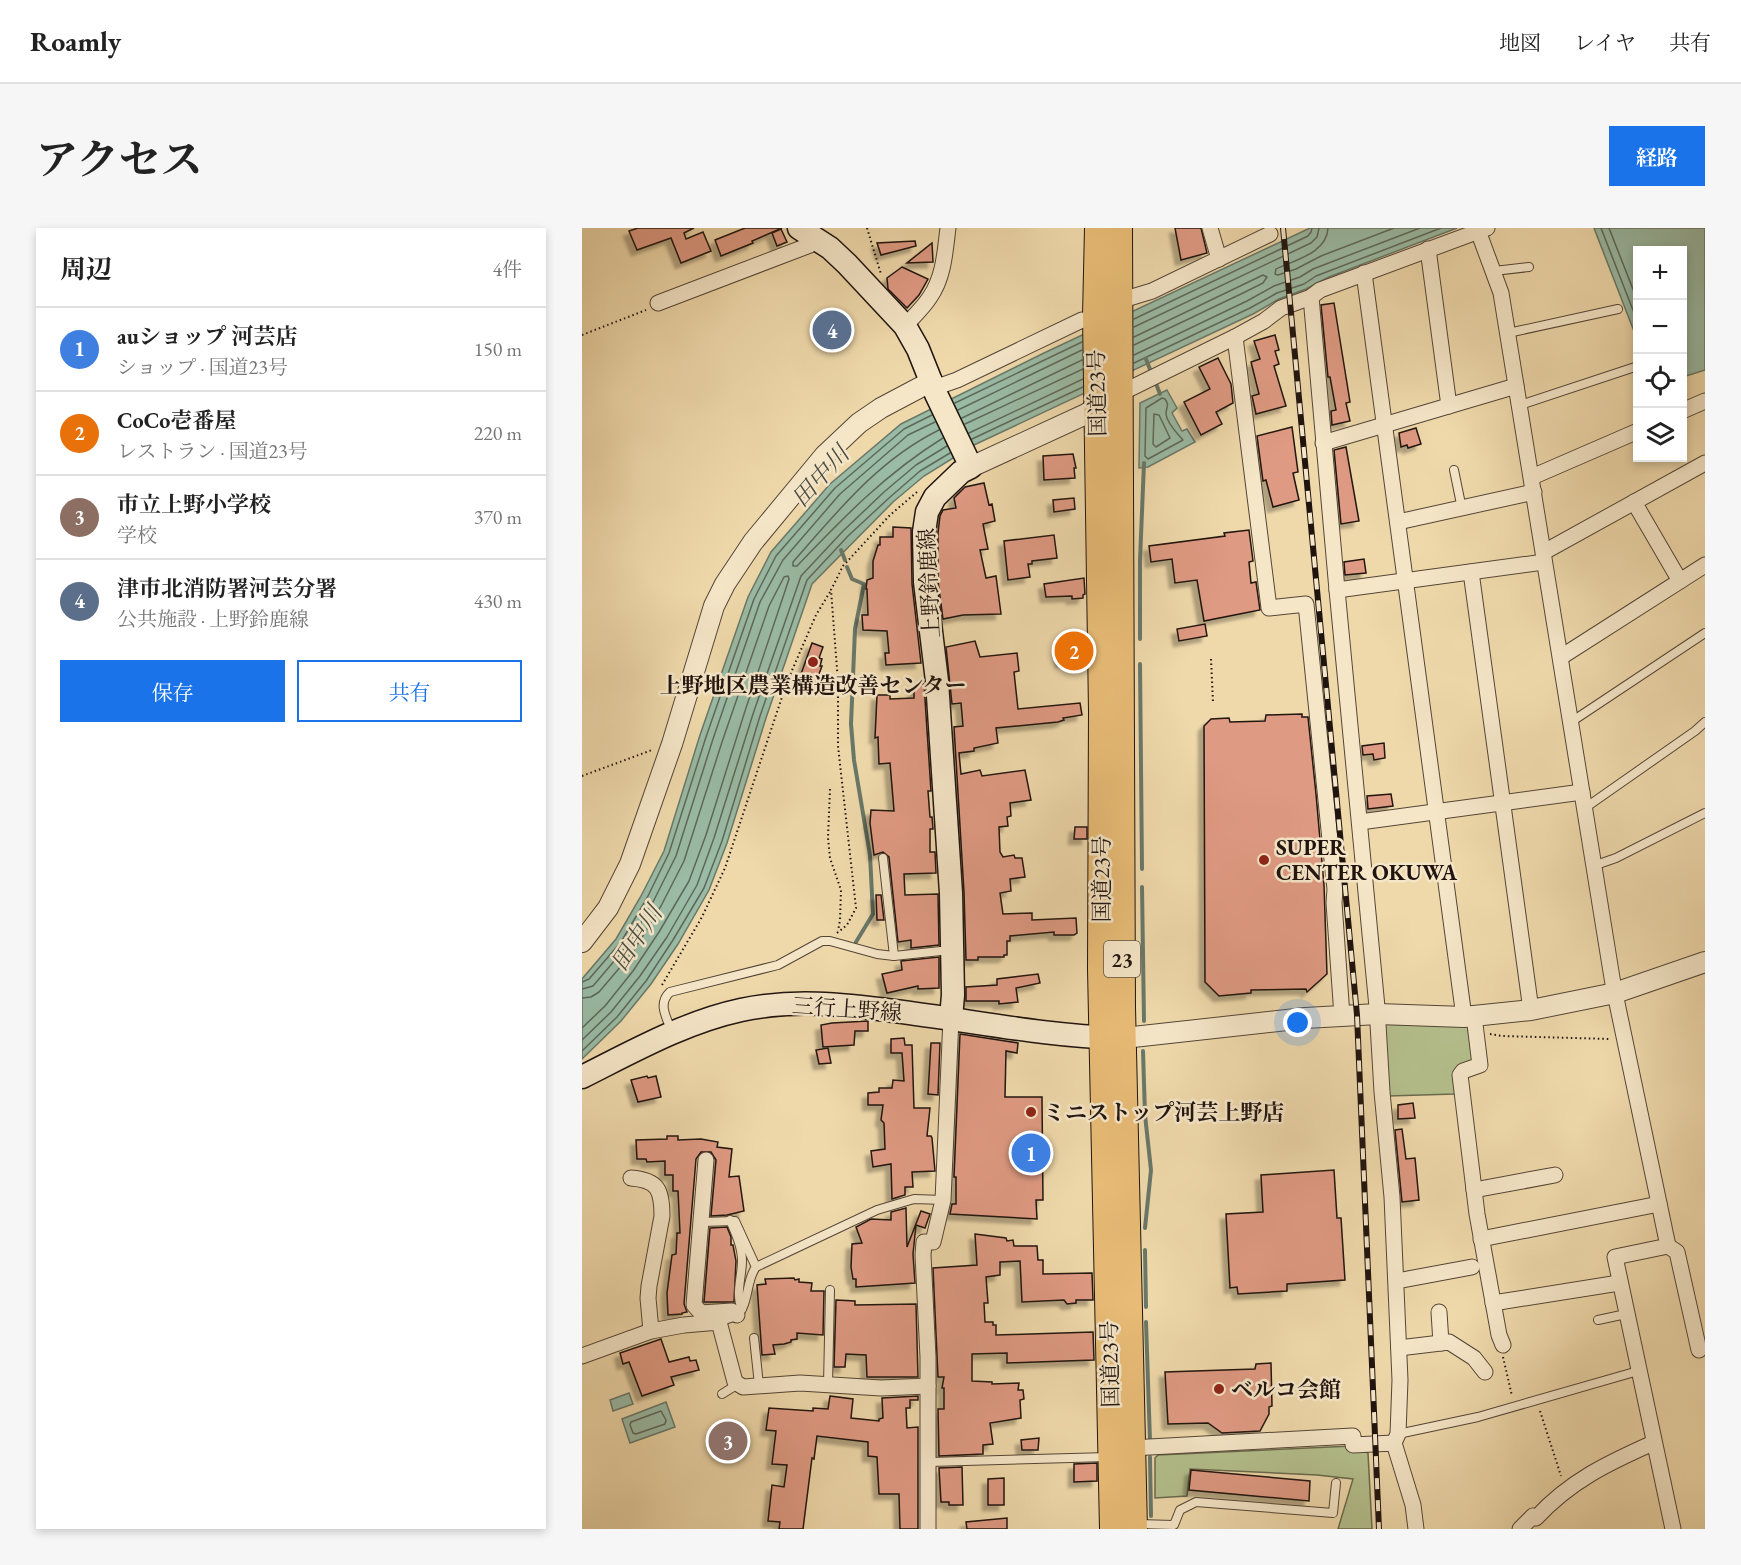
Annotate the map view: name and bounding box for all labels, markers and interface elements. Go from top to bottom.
text: Roamly [30,23,121,59]
text: 地図 [1499,29,1541,56]
text: レイヤ [1574,29,1636,56]
text: 共有 [1669,29,1711,56]
button: 経路 [1609,126,1705,186]
text: アクセス [36,132,203,187]
map controls [1633,246,1687,462]
button: + [1633,246,1687,300]
text: 周辺 [60,252,112,286]
text: 4件 [492,256,522,282]
button: − [1633,300,1687,354]
pin: 4 [812,308,852,352]
text: auショップ 河芸店 [117,322,298,351]
text: 1 [74,336,85,362]
text: 150 m [474,336,522,362]
street label: 国道23号 [1082,349,1112,437]
text: ショップ · 国道23号 [117,354,288,380]
button: locate [1633,354,1687,408]
text: CoCo壱番屋 [117,406,236,435]
button: layers [1633,408,1687,462]
text: 2 [74,420,85,446]
text: 220 m [474,420,522,446]
water label: 田中川 [784,437,858,513]
text: レストラン · 国道23号 [117,438,308,464]
text: 市立上野小学校 [117,490,271,519]
text: 3 [74,504,85,530]
text: 370 m [474,504,522,530]
text: 学校 [117,522,157,548]
street label: 上野鈴鹿線 [912,527,946,639]
text: 津市北消防署河芸分署 [117,574,337,603]
text: 4 [74,588,85,614]
text: 430 m [474,588,522,614]
text: 公共施設 · 上野鈴鹿線 [117,606,309,632]
pin: 2 [1054,628,1094,674]
marker: 上野地区農業構造改善センター [806,655,820,669]
button: 保存 [60,660,285,722]
button: 共有 [297,660,522,722]
place label: 上野地区農業構造改善センター [659,671,967,700]
place label: SUPER CENTER OKUWA [1276,833,1457,887]
street label: 国道23号 [1087,835,1116,923]
marker: SUPER CENTER OKUWA [1257,853,1271,867]
water label: 田中川 [603,897,670,977]
road number: 23 [1104,941,1140,977]
street label: 三行上野線 [791,991,903,1027]
your location [1283,1008,1312,1037]
place label: ミニストップ河芸上野店 [1043,1098,1284,1127]
marker: ミニストップ河芸上野店 [1024,1105,1038,1119]
pin: 1 [1012,1130,1050,1176]
street label: 国道23号 [1095,1320,1125,1408]
place label: ベルコ会館 [1231,1375,1341,1404]
marker: ベルコ会館 [1212,1382,1226,1396]
pin: 3 [708,1418,748,1464]

